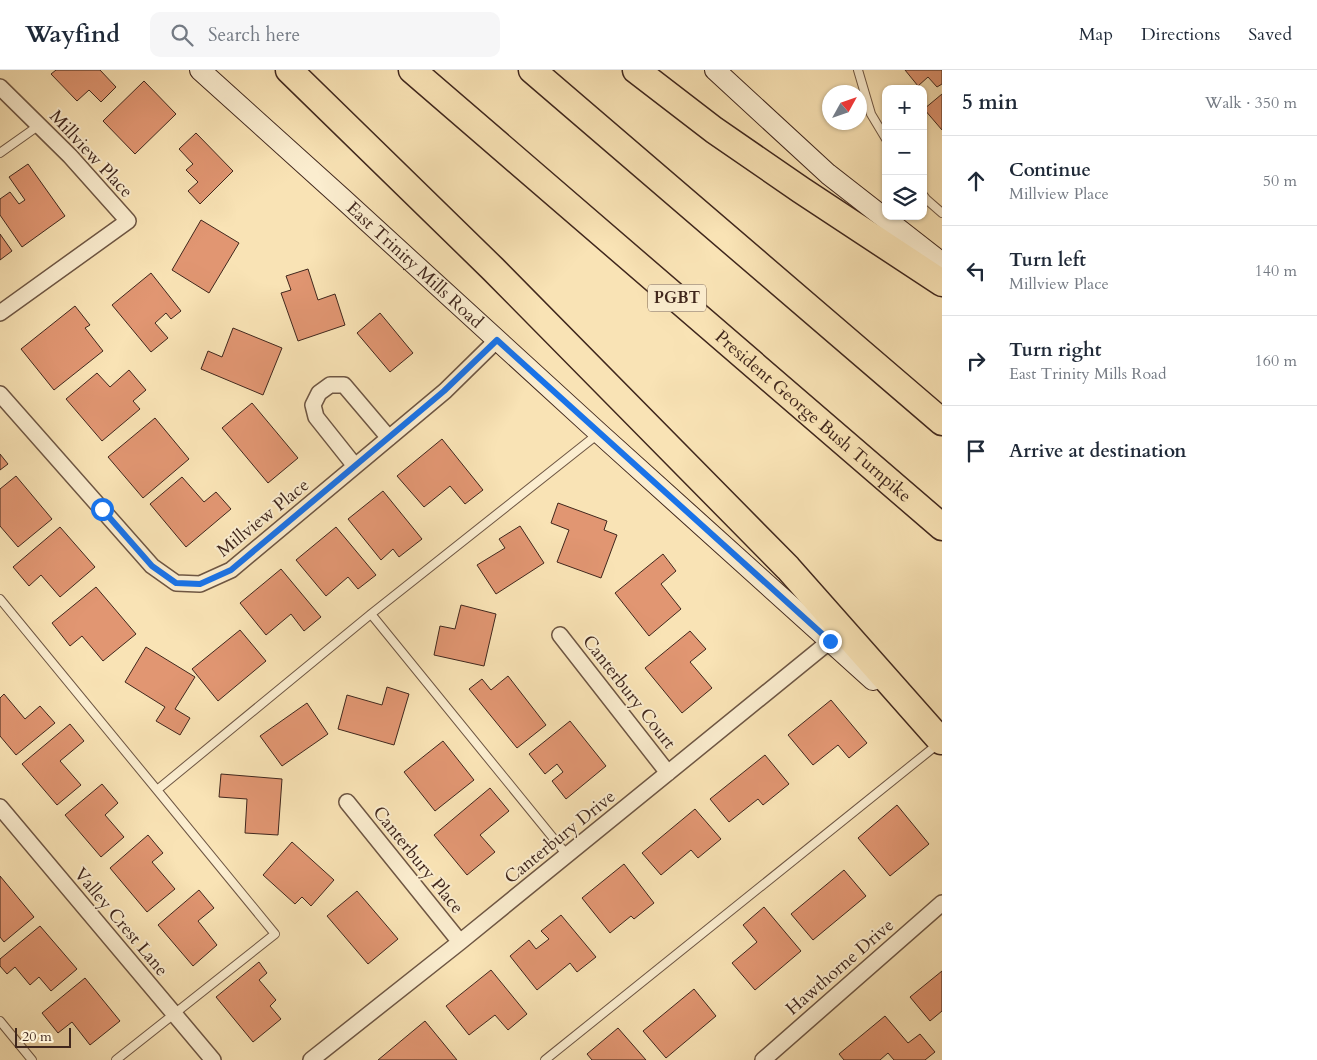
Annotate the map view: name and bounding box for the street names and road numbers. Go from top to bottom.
street label: Millview Place [44,104,138,204]
street label: East Trinity Mills Road [341,196,489,334]
road number: PGBT [648,284,706,312]
street label: President George Bush Turnpike [710,324,917,508]
street label: Millview Place [212,473,314,563]
street label: Canterbury Court [577,630,682,754]
street label: Canterbury Drive [499,784,621,890]
street label: Canterbury Place [367,801,469,919]
street label: Valley Crest Lane [68,862,174,982]
street label: Hawthorne Drive [781,913,899,1021]

